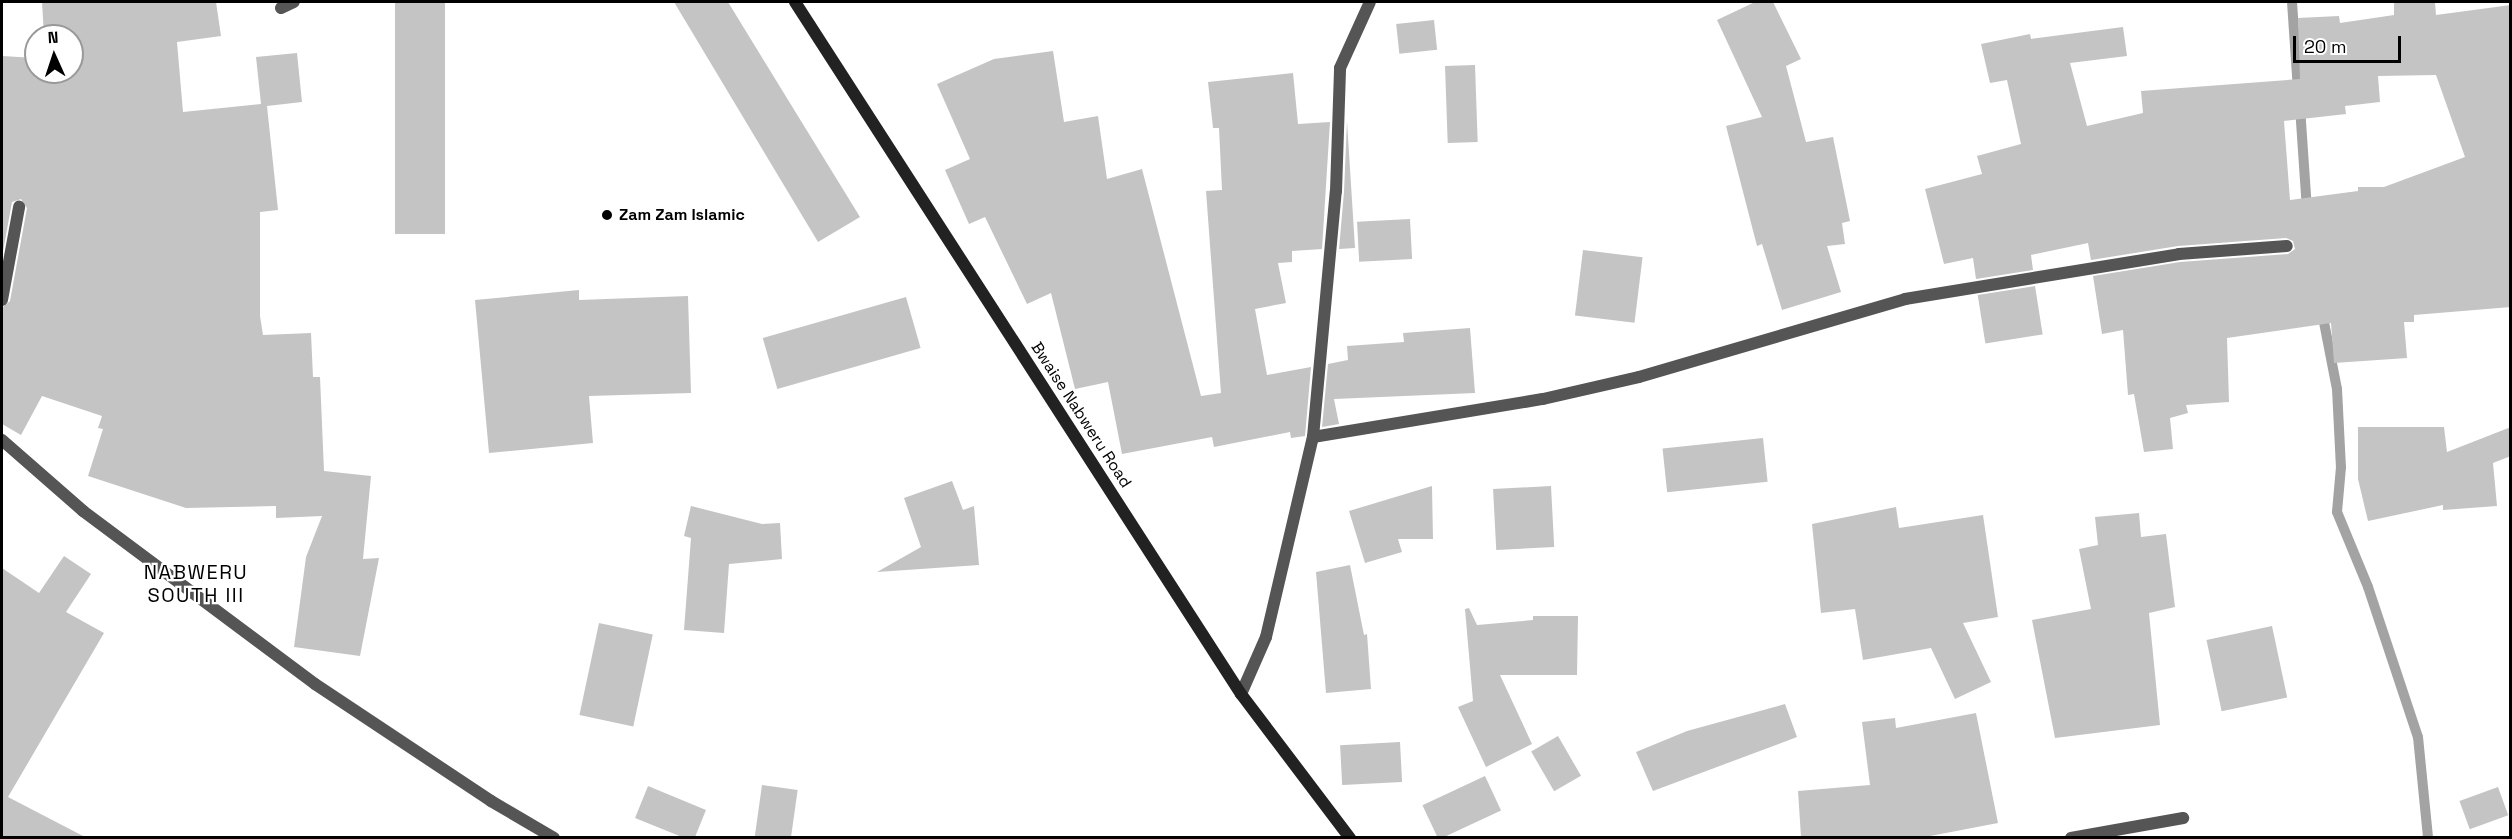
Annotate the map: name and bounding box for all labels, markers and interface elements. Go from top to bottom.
north arrow [24,24,84,84]
scale bar [2296,24,2404,62]
text: N [47,27,59,48]
text: 20 m [2304,35,2347,58]
place label: Zam Zam Islamic [619,205,745,225]
marker: Zam Zam Islamic [600,208,614,222]
street label: Bwaise Nabweru Road [1027,339,1135,491]
district label: NABWERU SOUTH III [144,560,248,607]

